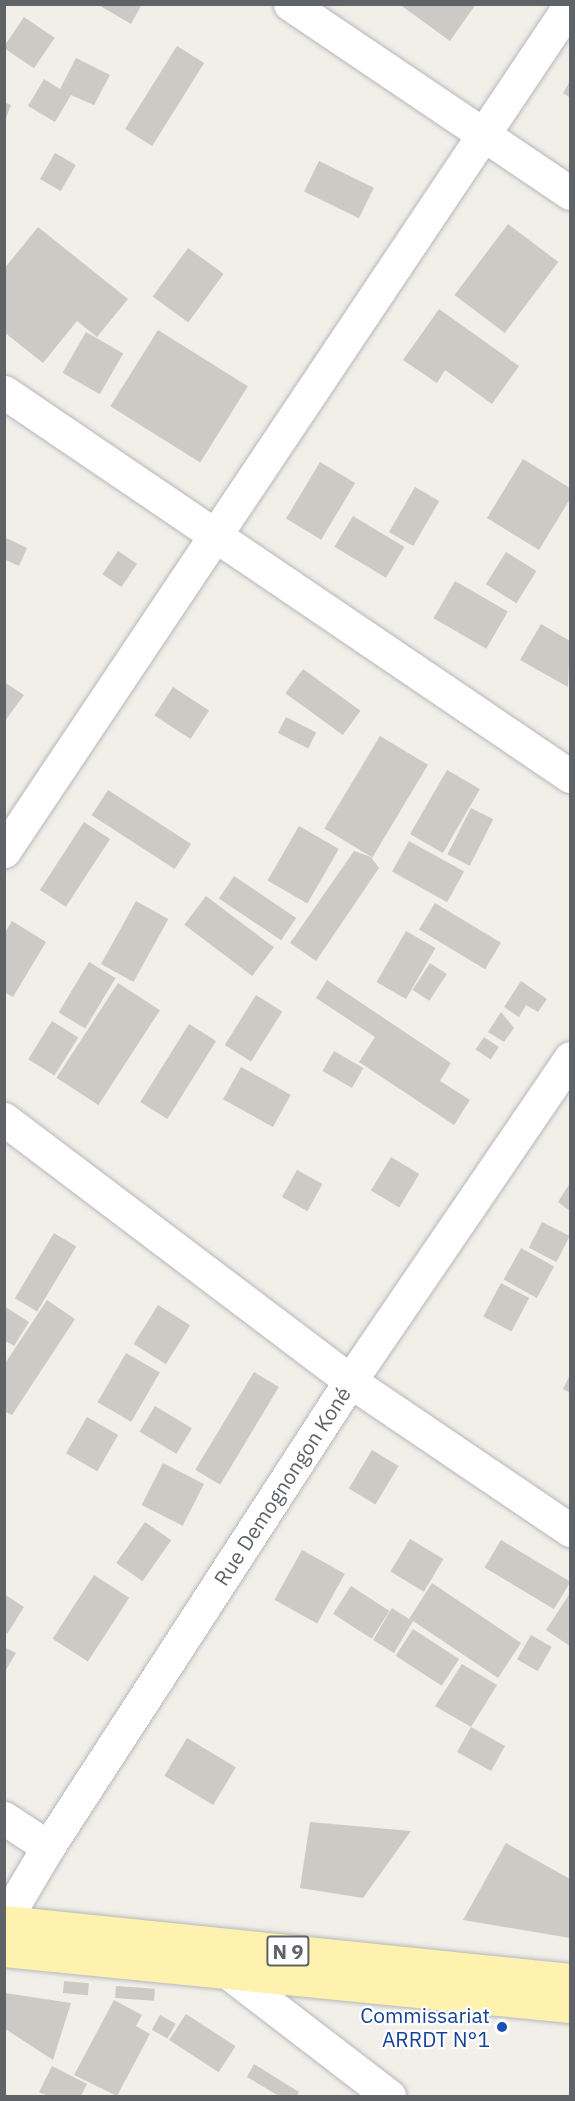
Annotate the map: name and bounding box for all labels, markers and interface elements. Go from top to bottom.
street label: Rue Demognongon Koné [208,1382,356,1590]
road number: N 9 [266,1934,310,1968]
place label: Commissariat ARRDT N°1 [360,2002,490,2052]
marker: Commissariat ARRDT N°1 [495,2020,509,2034]

